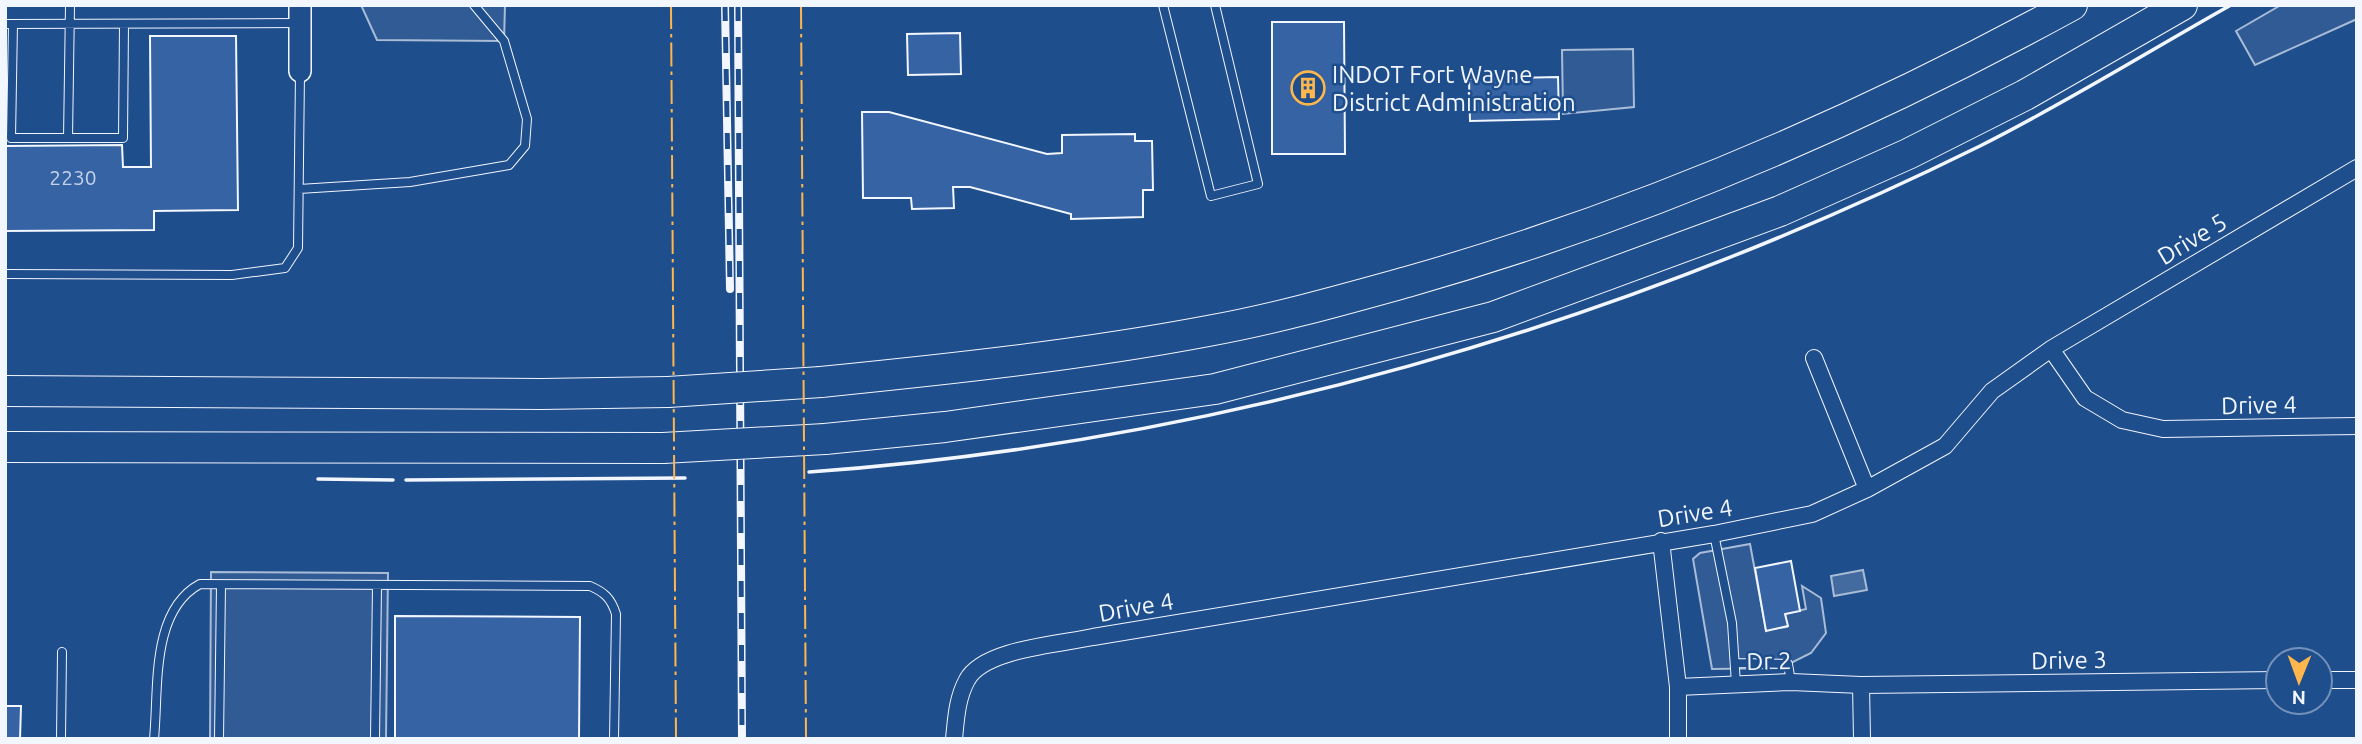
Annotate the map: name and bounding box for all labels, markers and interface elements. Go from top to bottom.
place label: INDOT Fort Wayne District Administration [1332,61,1576,116]
building icon: INDOT Fort Wayne District Administration [1289,69,1327,107]
house number: 2230 [49,165,97,189]
street label: Drive 5 [2153,208,2231,270]
street label: Drive 4 [2221,391,2297,419]
street label: Drive 4 [1655,494,1735,532]
street label: Drive 4 [1096,587,1176,627]
street label: Drive 3 [2031,646,2107,674]
north arrow [2264,646,2334,716]
street label: Dr 2 [1746,647,1792,675]
text: N [2291,687,2306,709]

